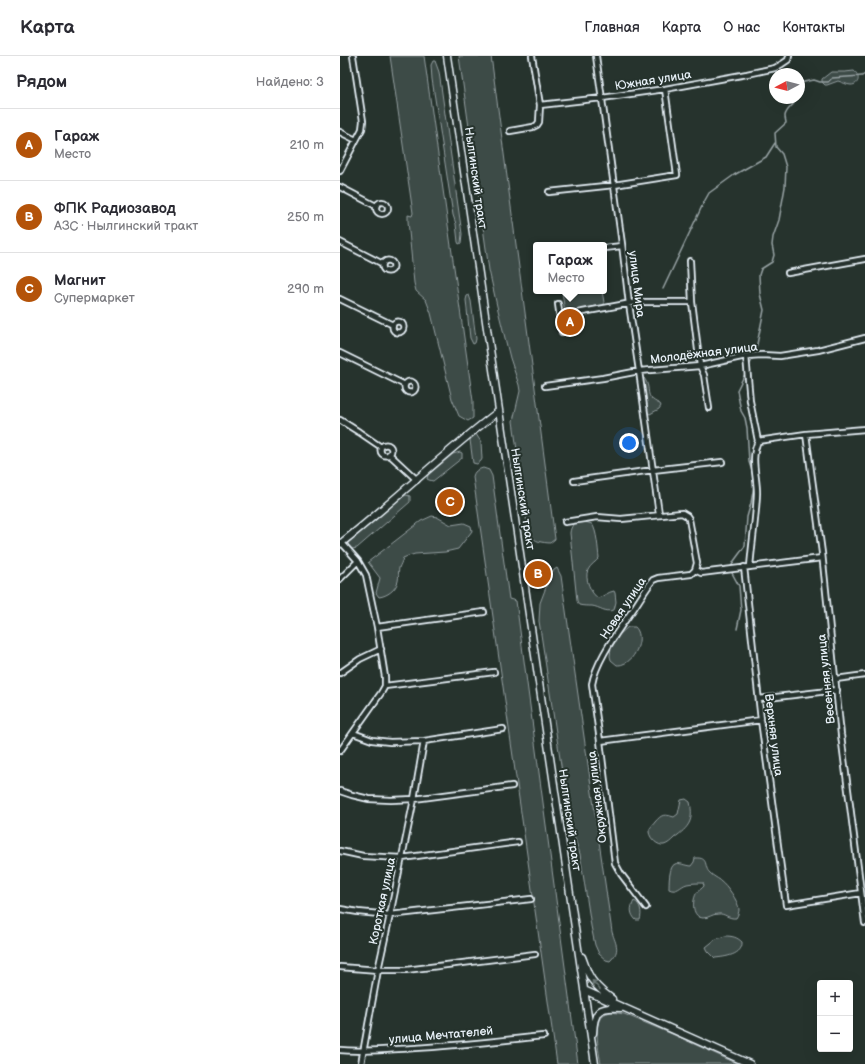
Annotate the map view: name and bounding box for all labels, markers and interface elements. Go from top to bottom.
text: Карта [20,16,74,39]
text: Главная [585,19,640,36]
text: Карта [662,19,701,36]
text: О нас [723,19,760,36]
text: Контакты [782,19,845,36]
street label: Южная улица [614,67,692,94]
north arrow [769,68,805,104]
text: Рядом [16,72,67,92]
text: Найдено: 3 [256,74,324,90]
street label: Нылгинский тракт [461,126,490,231]
text: Гараж [54,127,99,146]
text: A [25,137,33,153]
text: 210 m [290,137,324,153]
text: Место [54,146,91,162]
text: ФПК Радиозавод [54,199,176,218]
text: B [24,209,34,225]
text: 250 m [287,209,324,225]
text: АЗС · Нылгинский тракт [54,218,198,234]
popup [533,242,607,294]
street label: улица Мира [625,250,648,318]
text: Гараж [547,251,593,270]
text: Место [547,270,584,286]
text: Магнит [54,271,106,290]
text: C [24,281,34,297]
text: 290 m [287,281,324,297]
text: Супермаркет [54,290,135,306]
pin: A [557,307,583,337]
street label: Молодёжная улица [649,339,759,368]
your location [619,433,639,453]
street label: Нылгинский тракт [507,447,538,552]
pin: C [437,487,463,517]
pin: B [525,559,551,589]
street label: Новая улица [597,574,650,642]
street label: Весенняя улица [814,633,839,725]
street label: Верхняя улица [761,693,786,777]
street label: Окружная улица [584,750,611,844]
street label: Нылгинский тракт [555,768,584,873]
street label: Короткая улица [366,856,399,946]
one-way arrow [592,979,601,990]
map controls [817,980,853,1052]
button: + [817,980,853,1016]
button: − [817,1016,853,1052]
street label: улица Мечтателей [388,1023,494,1048]

